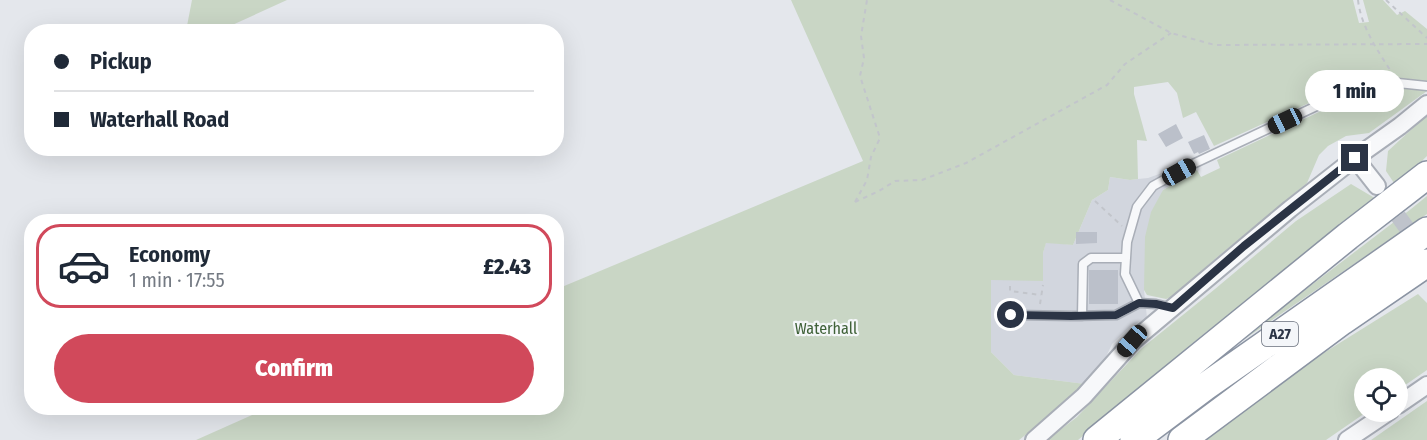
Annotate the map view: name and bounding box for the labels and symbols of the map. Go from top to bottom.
callout: 1 min [1306,71,1404,113]
car [1265,105,1305,137]
route end [1341,144,1368,171]
car [1159,155,1199,189]
route start [997,301,1024,328]
park label: Waterhall [795,319,857,338]
car [1113,322,1151,360]
road number: A27 [1262,322,1298,346]

